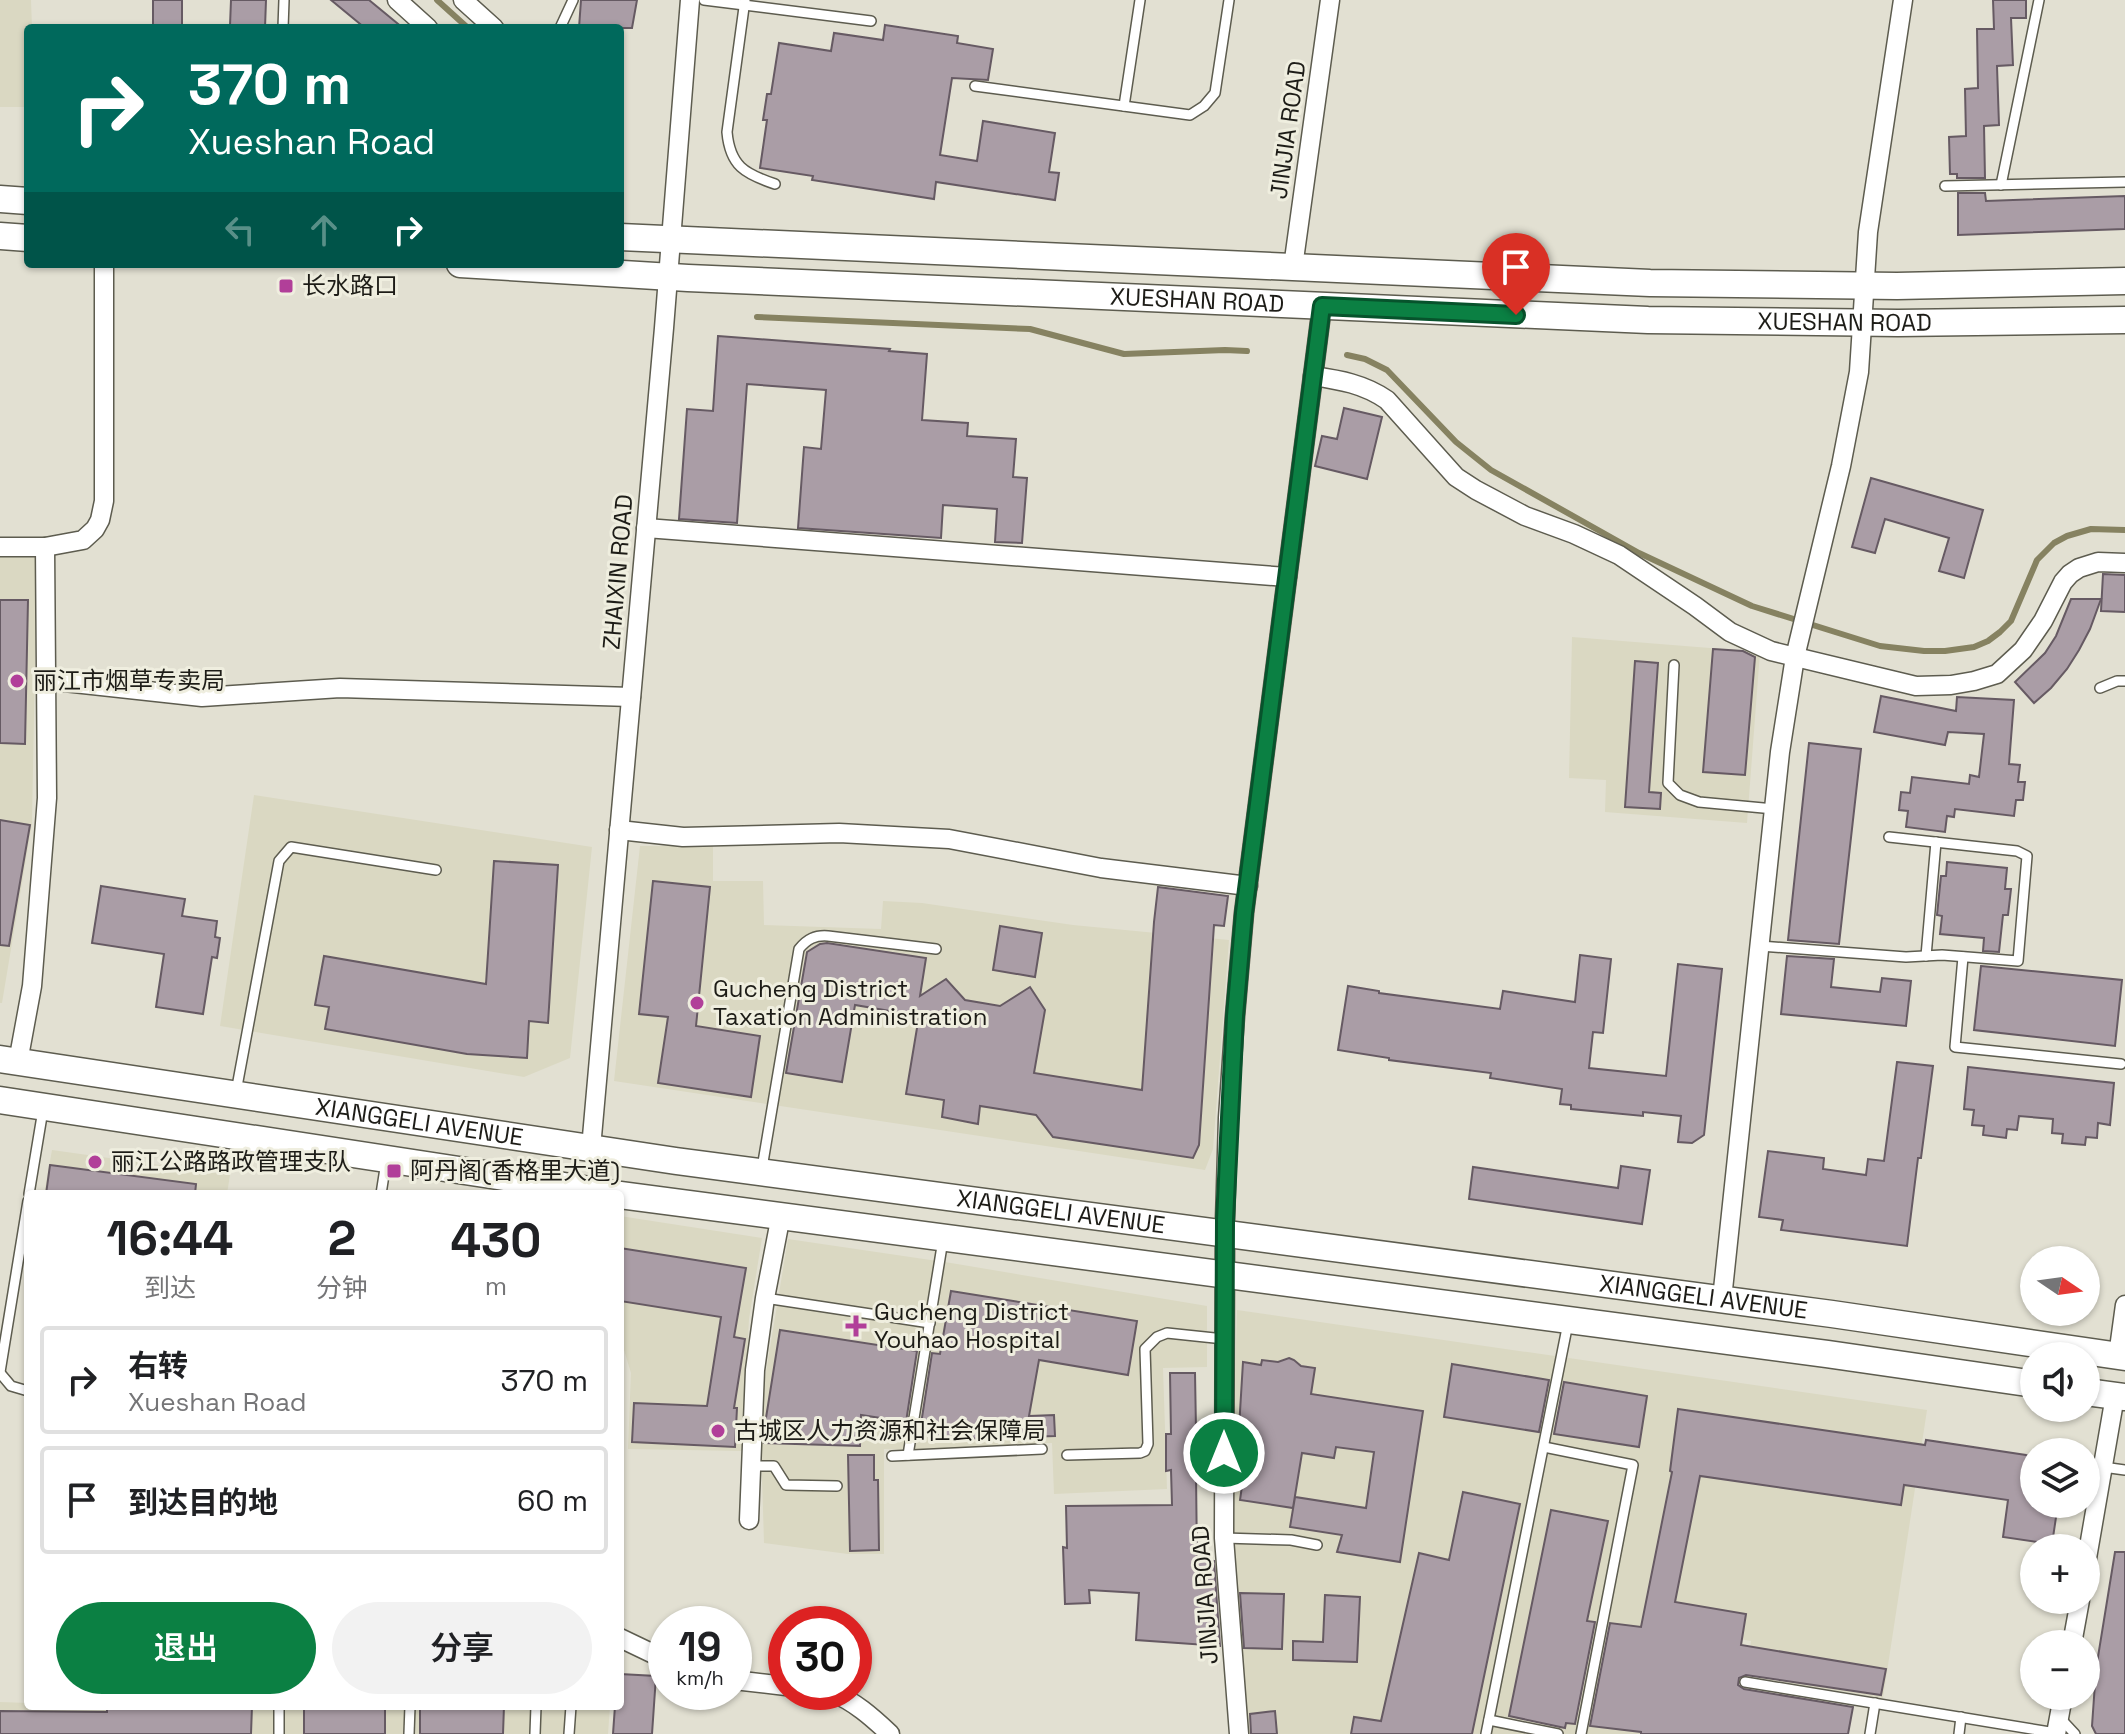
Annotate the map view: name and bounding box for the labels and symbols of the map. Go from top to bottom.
street label: JINJIA ROAD [1262,59,1313,201]
pin [1482,233,1550,315]
place label: 长水路口 [302,270,398,301]
marker: 长水路口 [277,277,295,295]
street label: XUESHAN ROAD [1109,280,1285,319]
street label: XUESHAN ROAD [1757,305,1932,338]
street label: ZHAIXIN ROAD [595,493,640,651]
place label: 丽江市烟草专卖局 [33,665,225,696]
marker: 丽江市烟草专卖局 [8,672,26,690]
place label: Gucheng District Taxation Administration [713,973,987,1032]
marker: Gucheng District Taxation Administration [688,994,706,1012]
street label: XIANGGELI AVENUE [313,1091,525,1153]
place label: 丽江公路路政管理支队 [111,1146,351,1177]
marker: 丽江公路路政管理支队 [86,1153,104,1171]
place label: 阿丹阁(香格里大道) [410,1155,620,1186]
marker: 阿丹阁(香格里大道) [385,1162,403,1180]
street label: XIANGGELI AVENUE [955,1182,1167,1241]
north arrow [2020,1246,2100,1326]
street label: XIANGGELI AVENUE [1597,1267,1810,1326]
place label: Gucheng District Youhao Hospital [874,1296,1069,1355]
marker: Gucheng District Youhao Hospital [845,1315,867,1337]
position arrow [1182,1411,1266,1495]
place label: 古城区人力资源和社会保障局 [734,1415,1046,1446]
marker: 古城区人力资源和社会保障局 [709,1422,727,1440]
street label: JINJIA ROAD [1184,1525,1225,1666]
speed limit sign: 30 [768,1606,872,1710]

